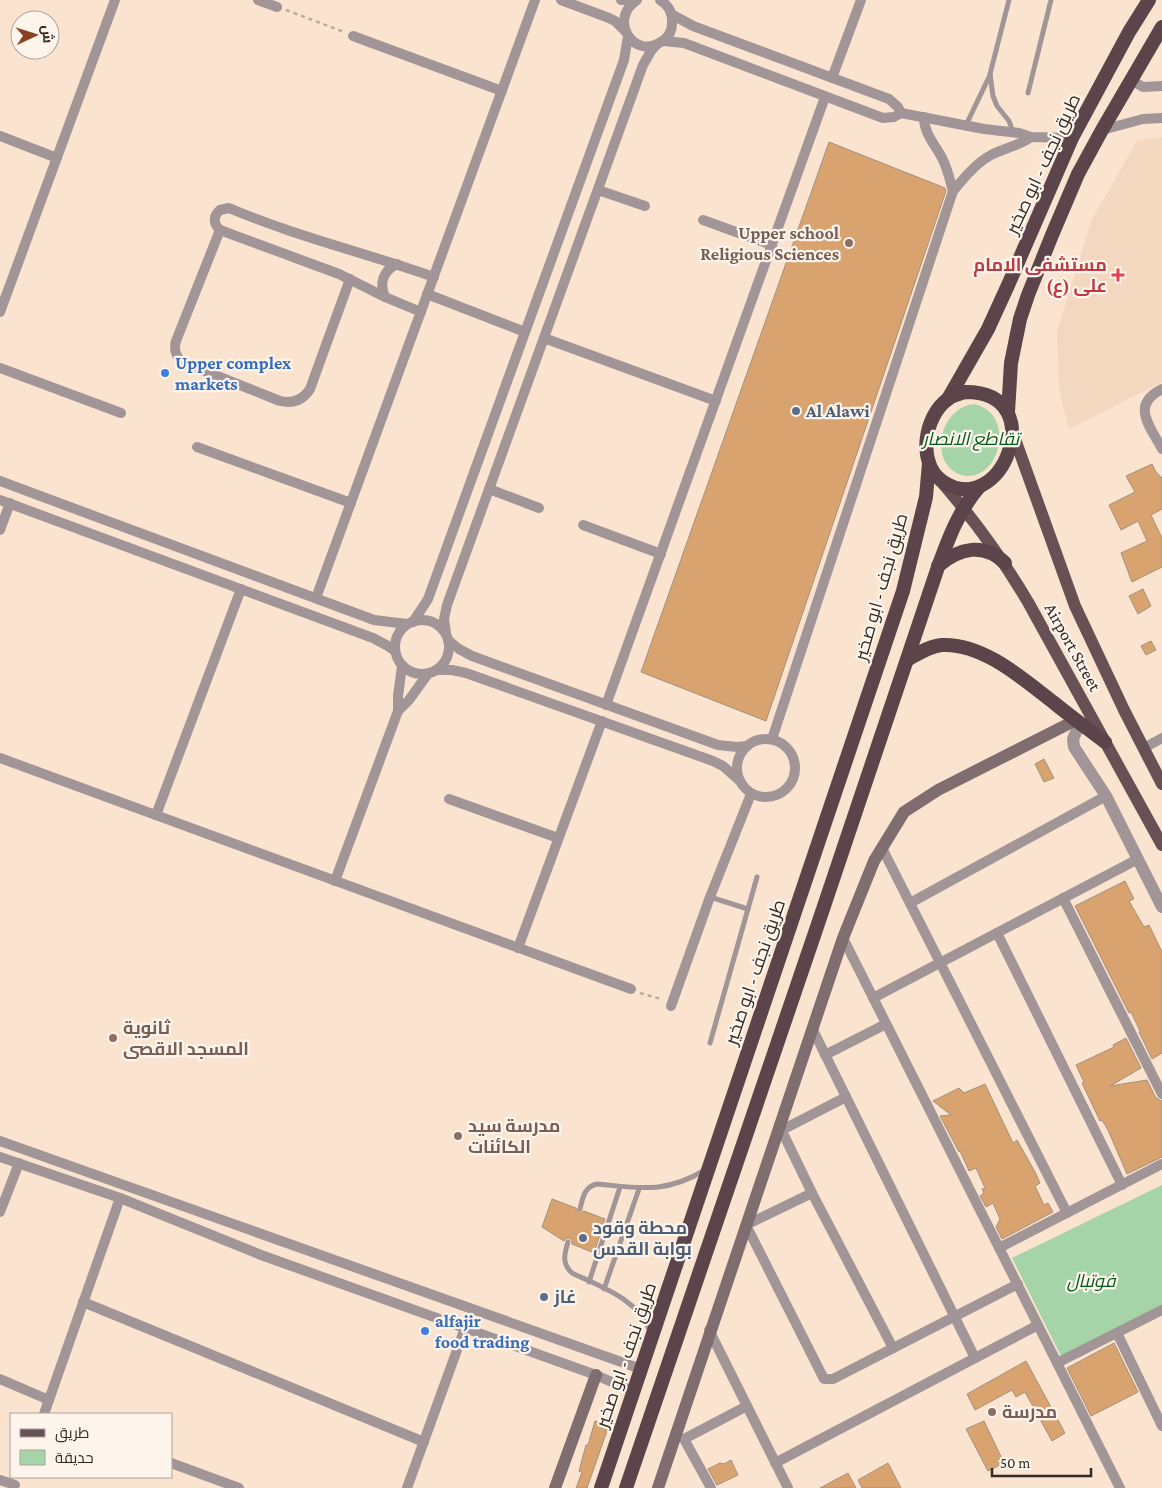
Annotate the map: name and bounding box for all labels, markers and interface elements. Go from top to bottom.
north arrow [10,10,60,60]
text: ش [38,25,57,44]
street label: طريق نجف - ابو صخير [1001,91,1086,239]
place label: Upper school Religious Sciences [700,223,839,264]
marker: Upper school Religious Sciences [843,237,855,249]
place label: مستشفی الامام علی (ع) [973,255,1107,298]
marker: مستشفی الامام علی (ع) [1111,268,1125,282]
place label: Upper complex markets [175,353,292,394]
marker: Upper complex markets [159,367,171,379]
place label: Al Alawi [805,401,870,421]
marker: Al Alawi [790,405,802,417]
park label: تقاطع الانصار [921,429,1022,451]
street label: طريق نجف - ابو صخير [850,511,914,664]
street label: Airport Street [1041,599,1106,695]
street label: طريق نجف - ابو صخير [720,897,791,1049]
place label: ثانوية المسجد الاقصى [123,1018,249,1060]
marker: ثانوية المسجد الاقصى [107,1032,119,1044]
place label: مدرسة سيد الكائنات [468,1116,560,1157]
marker: مدرسة سيد الكائنات [452,1130,464,1142]
place label: محطة وقود بوابة القدس [593,1218,692,1260]
marker: محطة وقود بوابة القدس [577,1232,589,1244]
park label: فوتبال [1067,1271,1116,1292]
street label: طريق نجف - ابو صخير [591,1280,662,1432]
place label: غاز [553,1287,576,1308]
marker: غاز [538,1291,550,1303]
place label: alfajir food trading [435,1311,529,1352]
marker: alfajir food trading [419,1325,431,1337]
place label: مدرسة [1002,1402,1057,1422]
marker: مدرسة [986,1406,998,1418]
legend [10,1413,172,1478]
text: طريق [55,1425,89,1443]
scale bar [992,1446,1091,1478]
text: حديقة [55,1450,94,1466]
text: 50 m [1000,1455,1030,1471]

